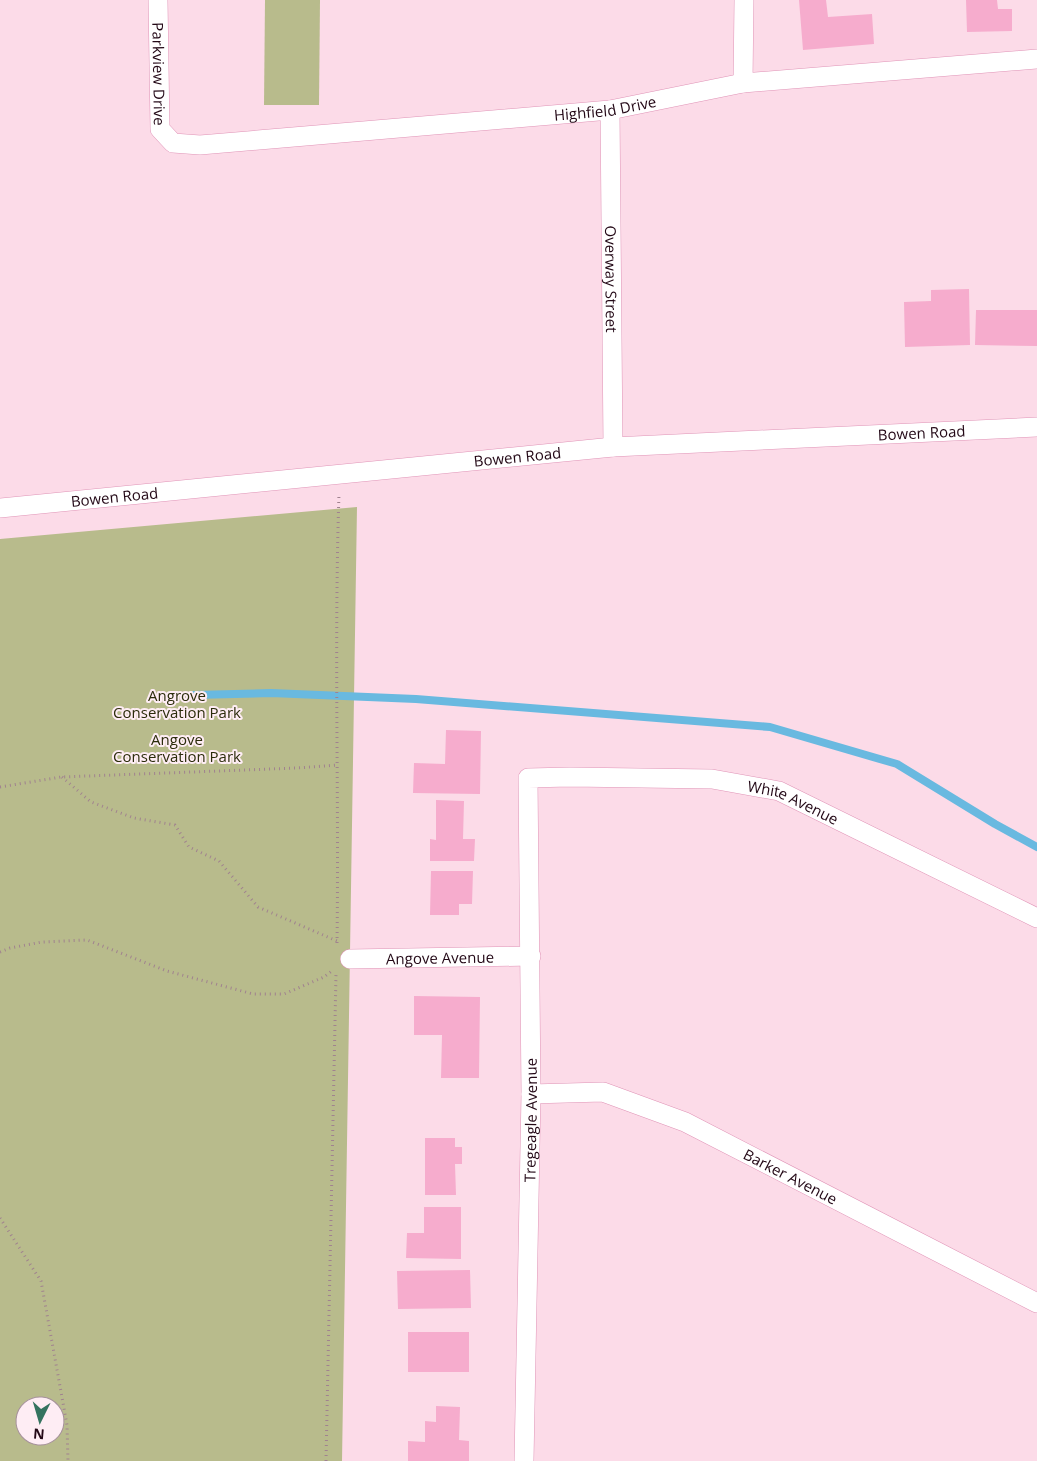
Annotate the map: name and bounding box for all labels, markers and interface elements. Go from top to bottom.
street label: Parkview Drive [148,22,170,126]
street label: Highfield Drive [553,91,658,125]
street label: Overway Street [601,225,622,333]
street label: Bowen Road [877,420,966,444]
street label: Bowen Road [473,442,562,471]
street label: Bowen Road [70,482,159,511]
park label: Angrove Conservation Park [113,685,241,722]
park label: Angove Conservation Park [113,729,241,766]
street label: White Avenue [746,776,842,829]
street label: Angove Avenue [386,947,494,968]
street label: Tregeagle Avenue [519,1058,541,1182]
street label: Barker Avenue [740,1144,841,1209]
north arrow [15,1396,65,1446]
text: N [32,1424,45,1444]

